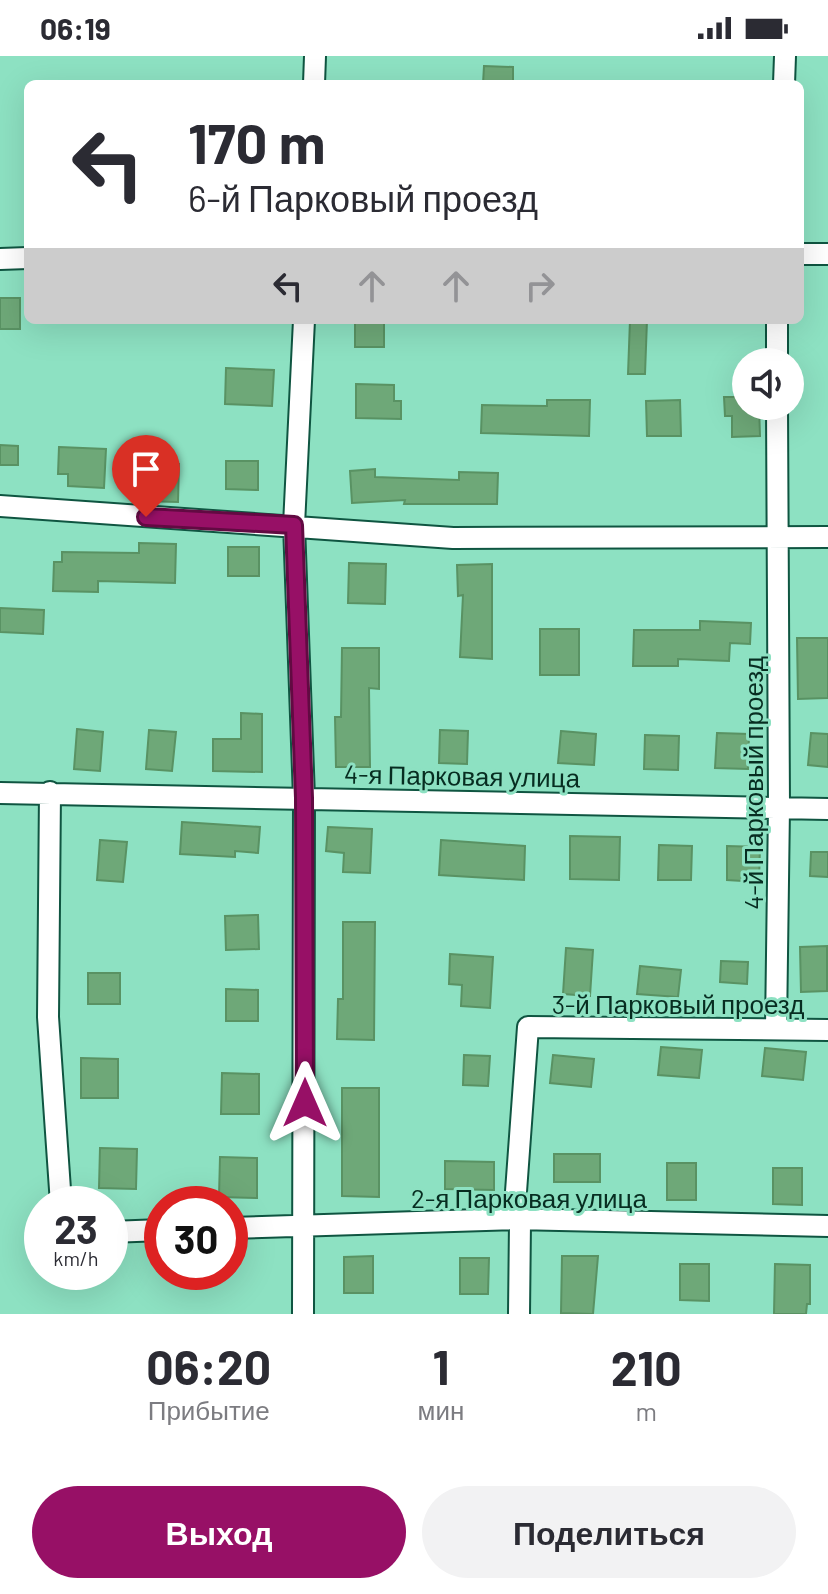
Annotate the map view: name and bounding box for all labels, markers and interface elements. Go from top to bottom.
text: 06:19 [40,10,111,46]
text: 170 m [188,108,325,175]
icon: left [56,112,160,216]
text: 6-й Парковый проезд [188,176,538,219]
icon: left [266,264,310,308]
icon: ahead [350,264,394,308]
icon: ahead [434,264,478,308]
icon: right [518,264,562,308]
map controls [732,348,804,420]
button: sound [732,348,804,420]
pin [112,435,180,517]
icon: arrive [124,447,168,491]
street label: 4-й Парковый проезд [737,656,768,910]
street label: 4-я Парковая улица [344,757,581,793]
street label: 3-й Парковый проезд [552,988,804,1019]
position arrow [263,1061,347,1145]
street label: 2-я Парковая улица [411,1182,647,1213]
speed limit sign: 30 [144,1186,248,1290]
text: 23 [54,1204,98,1252]
text: km/h [53,1246,99,1270]
text: 06:20 [146,1337,271,1395]
text: 1 [432,1337,449,1395]
text: 210 [611,1338,682,1396]
text: Прибытие [148,1394,270,1425]
text: мин [418,1394,464,1425]
text: m [635,1395,657,1426]
button: Выход [32,1486,406,1578]
button: Поделиться [422,1486,796,1578]

